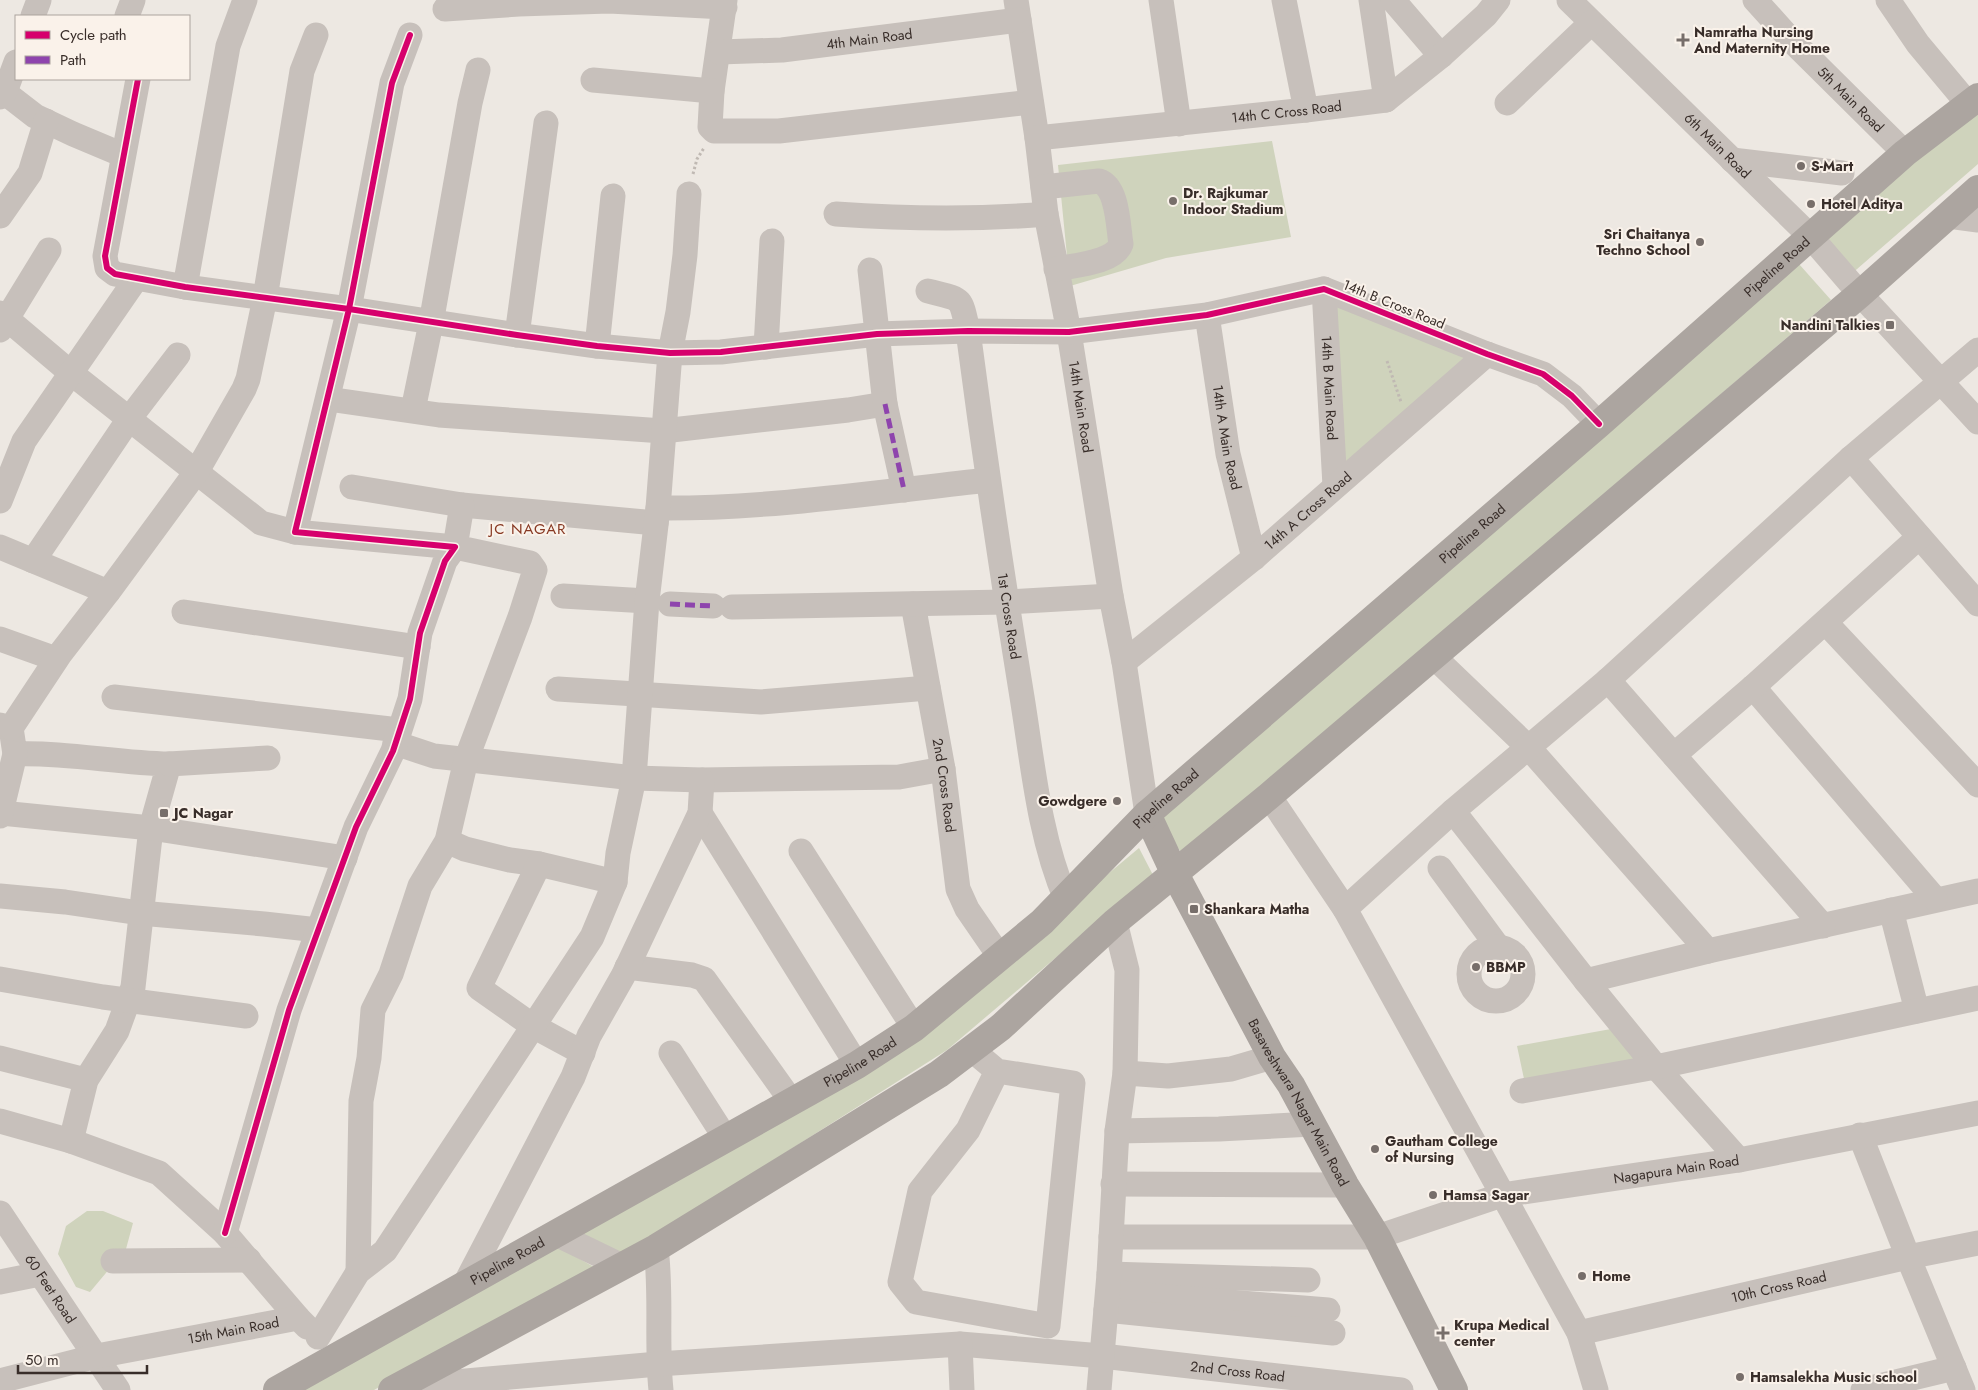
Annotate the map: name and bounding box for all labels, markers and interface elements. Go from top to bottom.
legend [15,15,190,80]
place label: Namratha Nursing And Maternity Home [1693,22,1830,58]
text: Cycle path [60,24,127,46]
street label: 4th Main Road [825,24,913,54]
marker: Namratha Nursing And Maternity Home [1676,33,1690,47]
text: Path [60,49,86,71]
street label: 5th Main Road [1813,62,1888,137]
street label: 14th C Cross Road [1231,96,1343,128]
street label: 6th Main Road [1680,108,1756,183]
place label: S-Mart [1811,156,1854,176]
marker: S-Mart [1795,160,1807,172]
place label: Dr. Rajkumar Indoor Stadium [1183,183,1283,219]
place label: Hotel Aditya [1821,194,1903,214]
marker: Dr. Rajkumar Indoor Stadium [1167,195,1179,207]
marker: Hotel Aditya [1805,198,1817,210]
place label: Sri Chaitanya Techno School [1596,224,1690,260]
street label: Pipeline Road [1739,232,1814,301]
marker: Sri Chaitanya Techno School [1694,236,1706,248]
street label: 14th B Cross Road [1340,274,1448,334]
place label: Nandini Talkies [1781,315,1881,335]
marker: Nandini Talkies [1884,319,1896,331]
street label: 14th B Main Road [1317,335,1342,441]
street label: 14th Main Road [1064,359,1098,454]
street label: 14th A Main Road [1208,384,1247,492]
street label: 14th A Cross Road [1260,467,1356,555]
street label: Pipeline Road [1434,499,1510,568]
district label: JC NAGAR [488,518,566,540]
street label: 1st Cross Road [992,571,1026,661]
street label: 2nd Cross Road [928,736,961,834]
street label: Pipeline Road [1128,764,1203,833]
place label: Gowdgere [1038,791,1107,811]
marker: Gowdgere [1111,795,1123,807]
place label: JC Nagar [171,803,233,823]
marker: JC Nagar [158,807,170,819]
place label: Shankara Matha [1204,899,1309,919]
marker: Shankara Matha [1188,903,1200,915]
place label: BBMP [1486,957,1526,977]
marker: BBMP [1470,961,1482,973]
street label: Basaveshwara Nagar Main Road [1243,1015,1354,1190]
street label: Pipeline Road [820,1032,900,1092]
place label: Gautham College of Nursing [1385,1131,1498,1167]
marker: Gautham College of Nursing [1369,1143,1381,1155]
street label: Nagapura Main Road [1612,1150,1740,1188]
place label: Hamsa Sagar [1443,1185,1530,1205]
marker: Hamsa Sagar [1427,1189,1439,1201]
street label: Pipeline Road [466,1232,548,1290]
street label: 60 Feet Road [20,1250,81,1327]
place label: Home [1592,1266,1631,1286]
street label: 10th Cross Road [1729,1266,1828,1308]
marker: Home [1576,1270,1588,1282]
street label: 15th Main Road [186,1312,281,1349]
place label: Krupa Medical center [1454,1315,1549,1351]
marker: Krupa Medical center [1436,1326,1450,1340]
scale bar [18,1342,146,1374]
text: 50 m [25,1349,59,1371]
street label: 2nd Cross Road [1189,1356,1286,1387]
place label: Hamsalekha Music school [1750,1367,1917,1387]
marker: Hamsalekha Music school [1734,1371,1746,1383]

